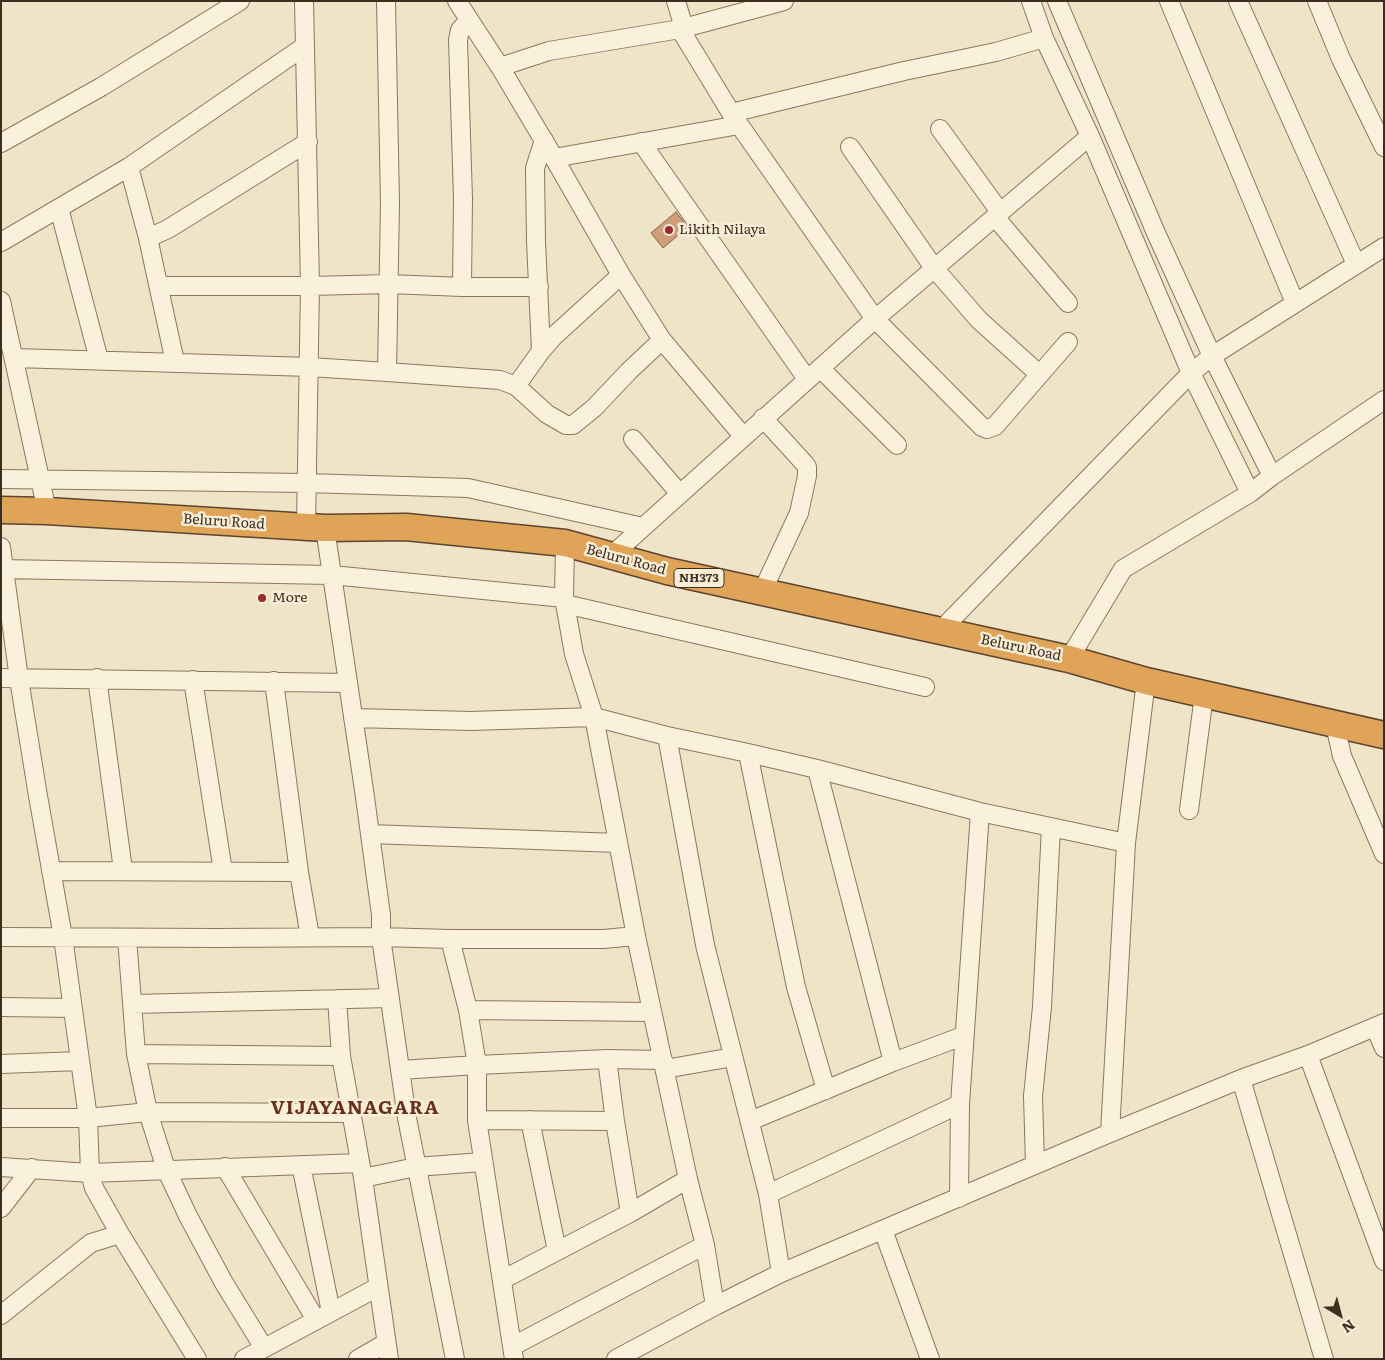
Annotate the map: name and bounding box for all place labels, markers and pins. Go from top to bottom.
place label: Likith Nilaya [679,222,766,238]
marker: Likith Nilaya [663,224,675,236]
place label: More [272,590,308,606]
marker: More [256,592,268,604]

